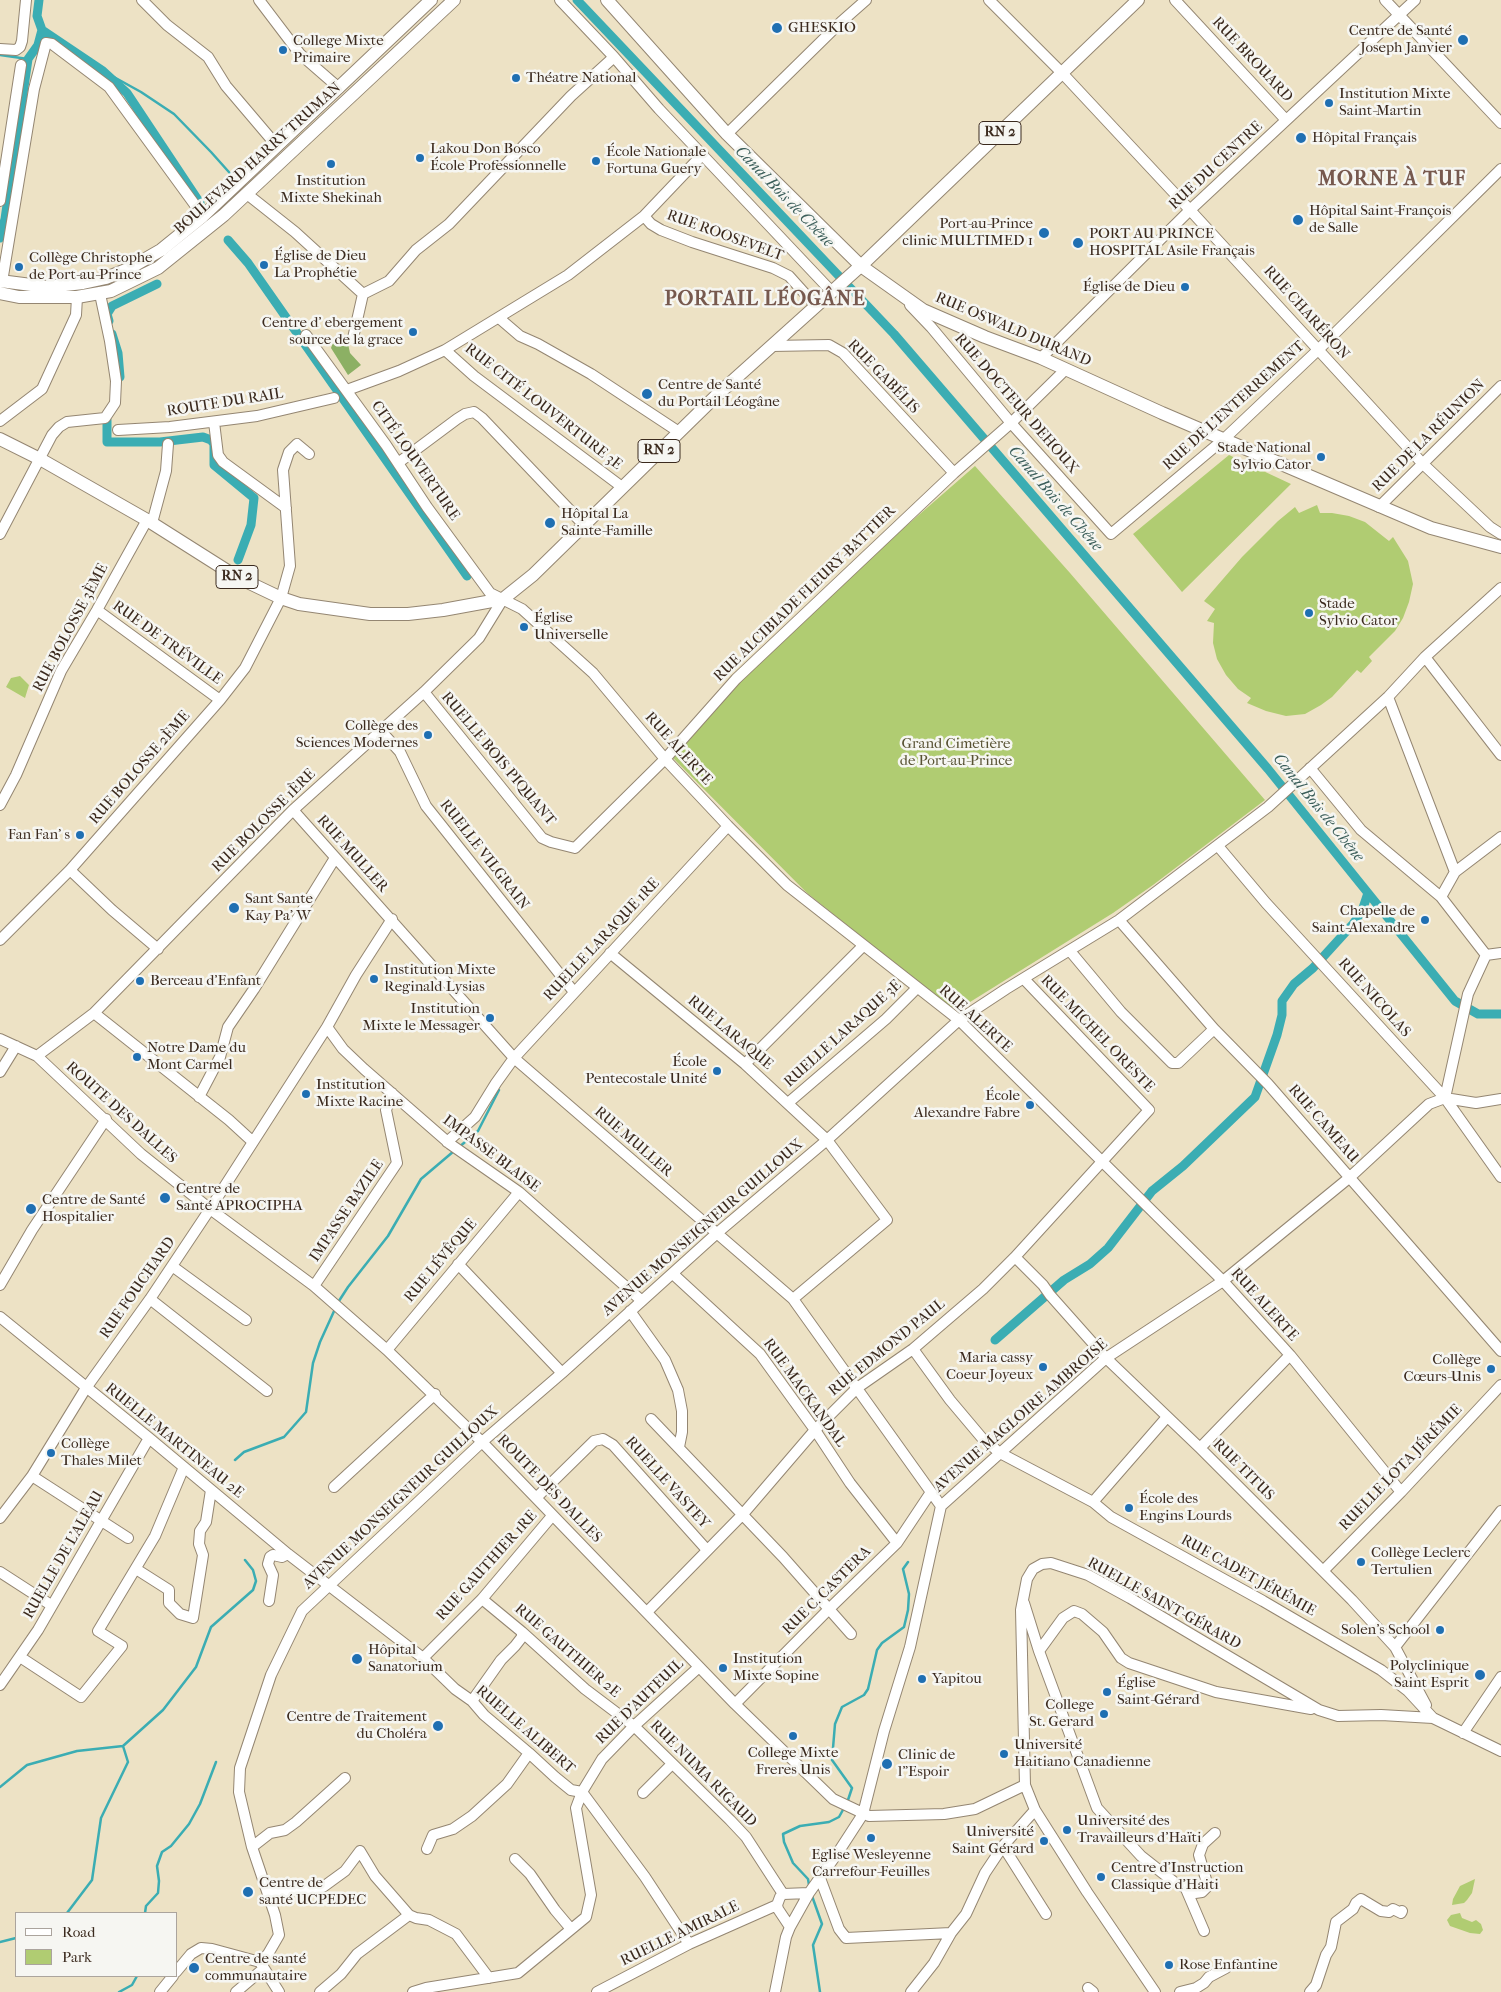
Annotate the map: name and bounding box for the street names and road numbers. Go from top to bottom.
street label: RUE BROUARD [1208,14,1296,106]
street label: BOULEVARD HARRY TRUMAN [171,79,345,239]
street label: RUE DU CENTRE [1166,118,1266,214]
road number: RN 2 [979,122,1021,144]
street label: RUE ROOSEVELT [664,207,786,265]
street label: RUE CHARÉRON [1259,263,1353,363]
street label: RUE OSWALD DURAND [932,289,1094,371]
street label: RUE DOCTEUR DEHOUX [950,330,1082,478]
street label: RUE GABÉLIS [843,336,923,418]
street label: RUE DE L'ENTERREMENT [1159,338,1309,474]
street label: RUE CITÉ LOUVERTURE 3E [461,340,625,474]
street label: RUE DE LA RÉUNION [1369,376,1489,496]
street label: ROUTE DU RAIL [165,385,285,421]
street label: CITÉ LOUVERTURE [367,398,463,524]
road number: RN 2 [638,440,680,462]
street label: RUE ALCIBIADE FLEURY-BATTIER [710,502,900,686]
street label: RUE BOLOSSE 3ÈME [30,561,112,695]
road number: RN 2 [216,566,258,588]
street label: RUE DE TRÉVILLE [109,597,225,689]
street label: RUELLE BOIS PIQUANT [437,689,559,829]
street label: RUE BOLOSSE 2ÈME [86,708,194,828]
street label: RUE ALERTE [641,709,715,789]
street label: RUE BOLOSSE 1ÈRE [208,765,320,877]
street label: RUELLE VILGRAIN [435,796,533,914]
street label: RUE MULLER [313,812,391,896]
street label: RUELLE LARAQUE 1RE [540,875,664,1005]
street label: RUE NICOLAS [1334,955,1414,1041]
street label: RUE MICHEL ORESTE [1036,972,1158,1096]
street label: RUELLE LARAQUE 3E [781,977,905,1091]
street label: RUE ALERTE [935,982,1015,1056]
street label: RUE LARAQUE [684,992,776,1074]
street label: ROUTE DES DALLES [62,1058,180,1168]
street label: RUE CAMEAU [1284,1081,1362,1167]
street label: RUE MULLER [590,1103,676,1181]
street label: IMPASSE BLAISE [439,1112,543,1196]
street label: AVENUE MONSEIGNEUR GUILLOUX [599,1136,807,1320]
street label: IMPASSE BAZILE [306,1156,388,1266]
street label: RUE LÉVÊQUE [401,1216,481,1306]
street label: RUE FOUCHARD [96,1234,180,1342]
street label: RUE ALERTE [1227,1265,1301,1345]
street label: RUE EDMOND PAUL [825,1296,949,1400]
street label: RUE MACKANDAL [759,1335,849,1451]
street label: AVENUE MAGLOIRE AMBROISE [930,1335,1112,1497]
street label: RUELLE MARTINEAU 2E [101,1380,247,1502]
street label: RUELLE LOTA JÉRÉMIE [1336,1401,1466,1535]
street label: AVENUE MONSEIGNEUR GUILLOUX [300,1403,502,1593]
street label: ROUTE DES DALLES [493,1431,605,1547]
street label: RUELLE VASTEY [621,1433,713,1533]
street label: RUE TITUS [1208,1435,1278,1505]
street label: RUELLE DE L'ALEAU [20,1488,108,1622]
street label: RUE GAUTHIER 1RE [433,1507,541,1625]
street label: RUE CADET JÉRÉMIE [1177,1531,1319,1621]
street label: RUE C. CASTERA [779,1543,875,1639]
street label: RUELLE SAINT-GÉRARD [1084,1554,1244,1654]
street label: RUE GAUTHIER 2E [511,1600,623,1702]
street label: RUE D'AUTEUIL [592,1656,688,1748]
street label: RUELLE ALIBERT [472,1682,578,1778]
street label: RUE NUMA RIGAUD [646,1717,760,1831]
street label: RUELLE AMIRALE [618,1897,742,1971]

